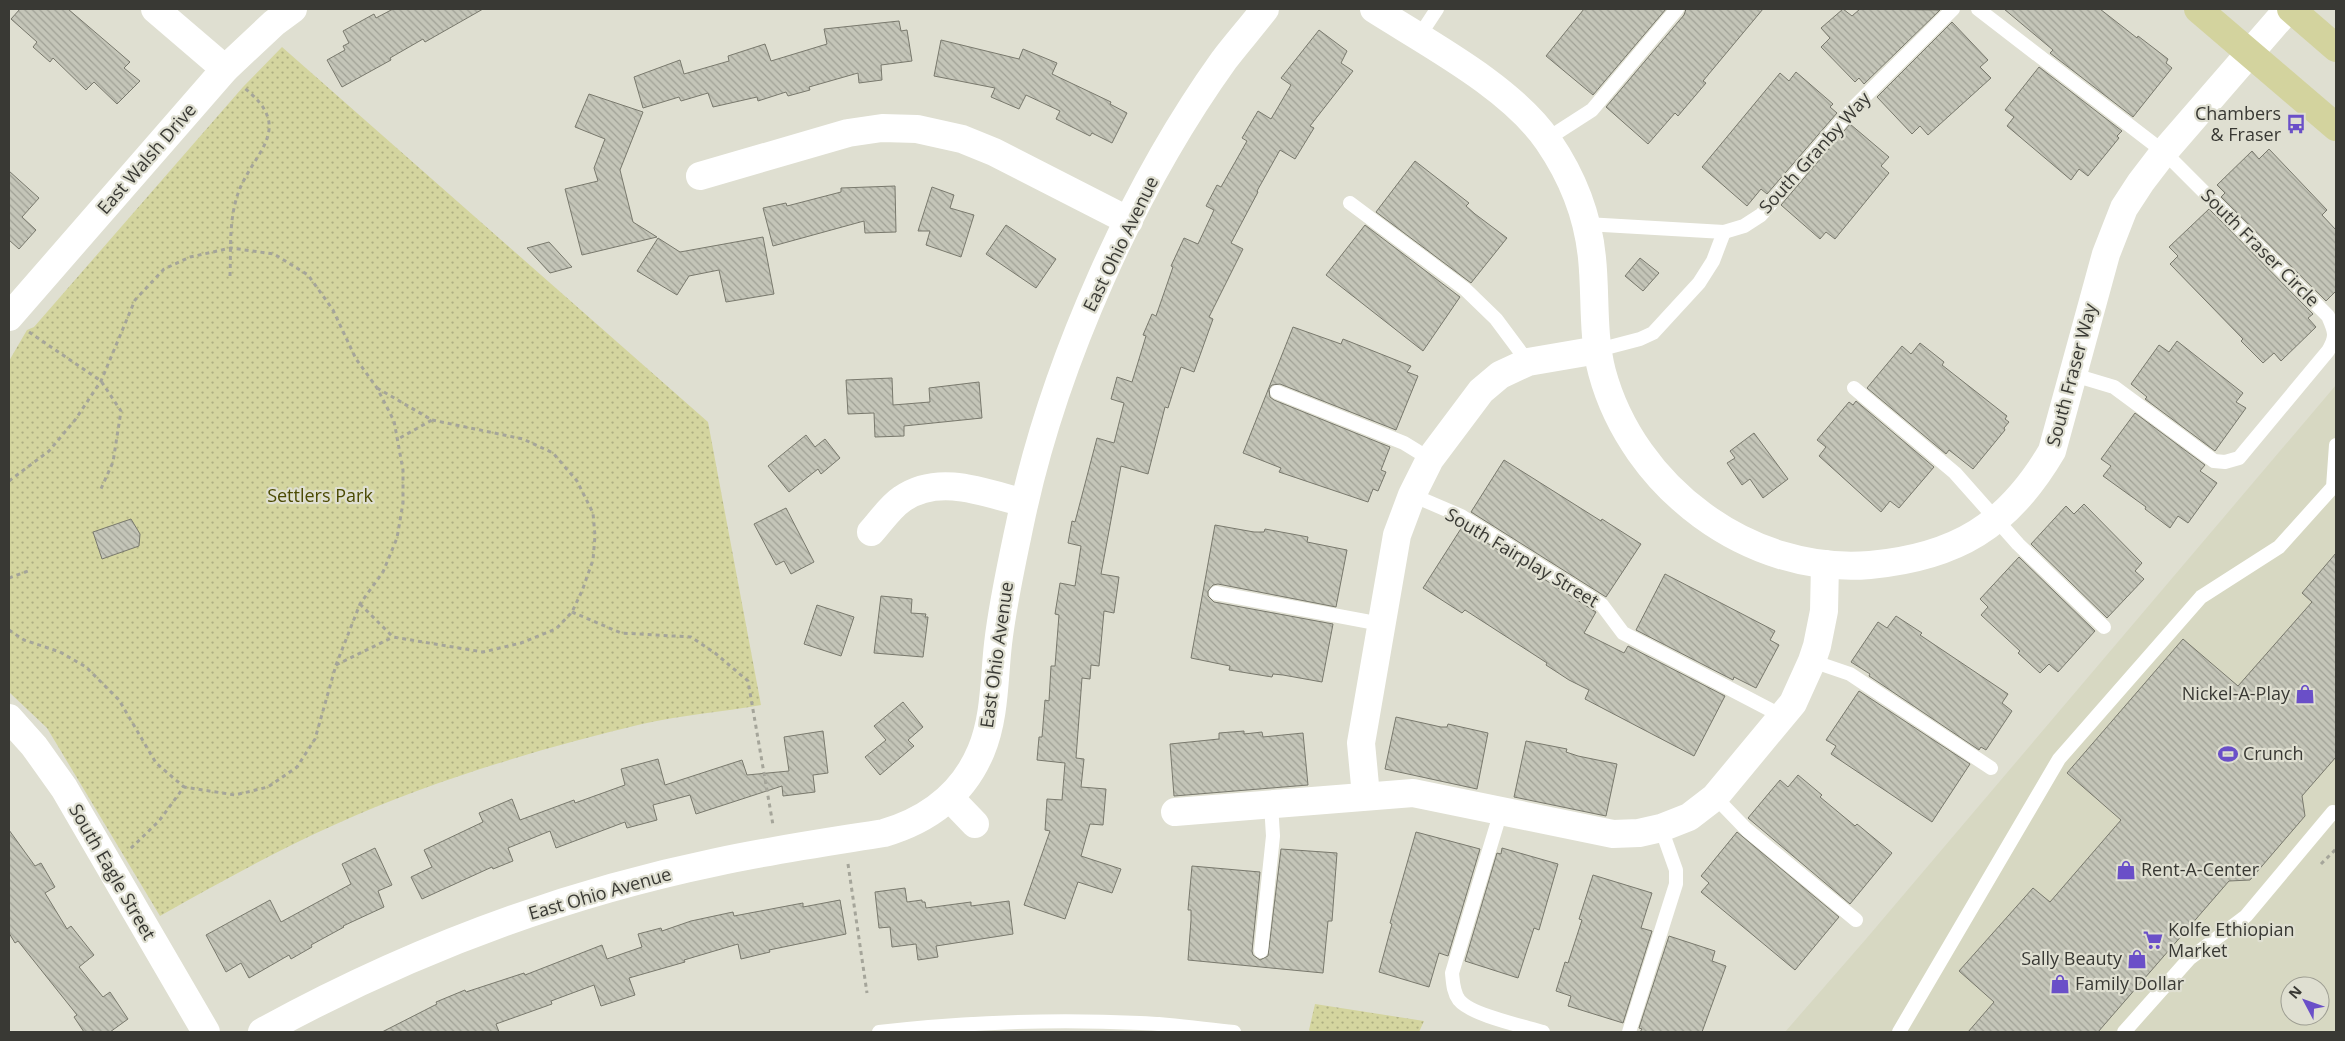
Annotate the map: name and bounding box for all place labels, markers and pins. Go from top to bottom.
place label: Chambers & Fraser [2195,101,2282,146]
bus stop icon: Chambers & Fraser [2285,113,2307,135]
place label: Nickel-A-Play [2182,681,2291,705]
shop icon: Nickel-A-Play [2294,683,2316,705]
place label: Crunch [2243,741,2303,765]
sports icon: Crunch [2217,743,2239,765]
place label: Rent-A-Center [2141,857,2260,881]
shop icon: Rent-A-Center [2115,859,2137,881]
place label: Kolfe Ethiopian Market [2168,917,2295,962]
supermarket icon: Kolfe Ethiopian Market [2142,929,2164,951]
place label: Sally Beauty [2021,946,2123,970]
shop icon: Sally Beauty [2126,948,2148,970]
place label: Family Dollar [2075,971,2185,995]
shop icon: Family Dollar [2049,973,2071,995]

